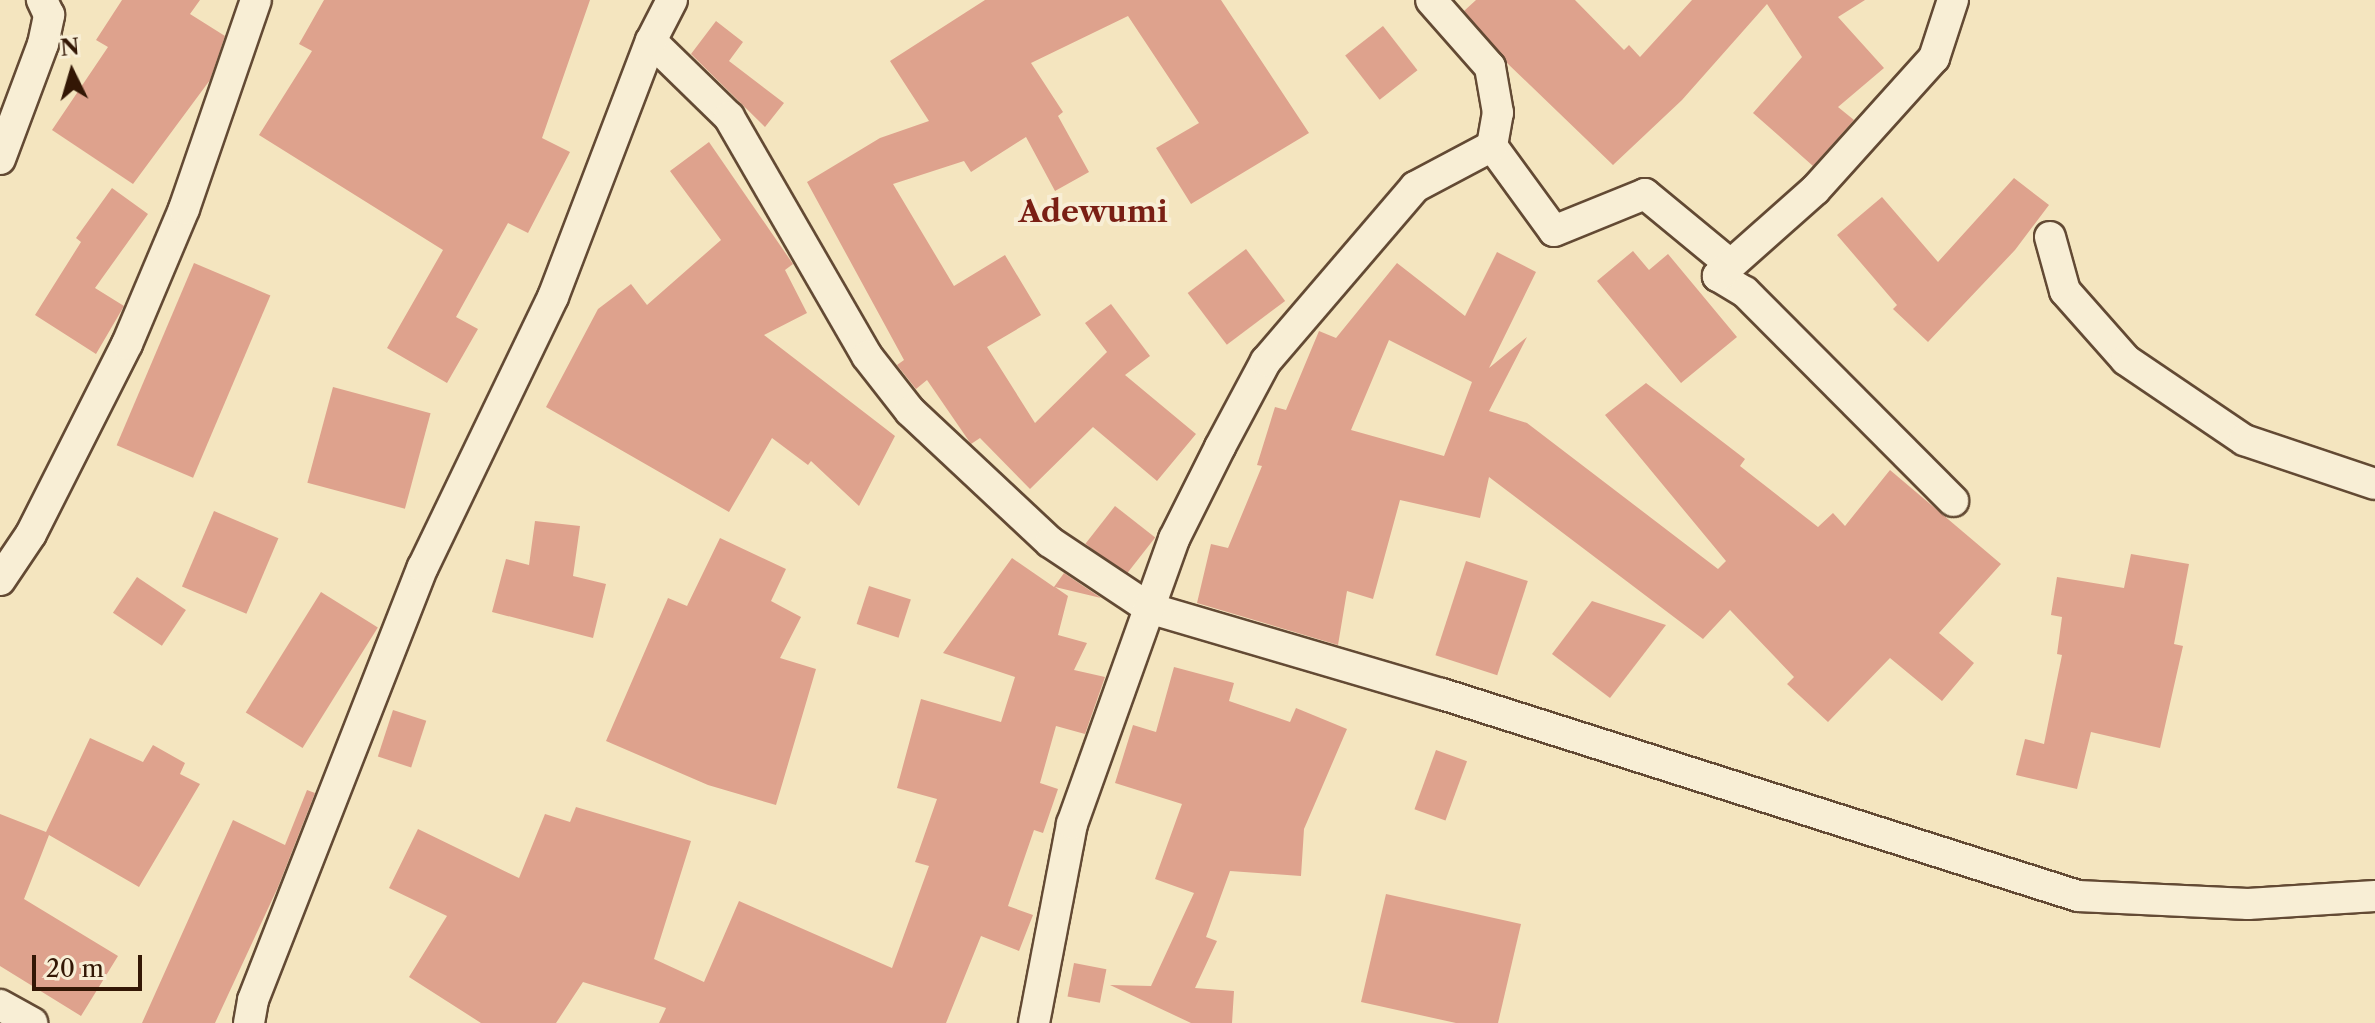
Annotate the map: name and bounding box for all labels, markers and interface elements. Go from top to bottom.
north arrow [32,32,112,112]
text: N [59,33,81,62]
district label: Adewumi [1018,194,1168,230]
scale bar [36,939,146,989]
text: 20 m [46,954,104,983]

